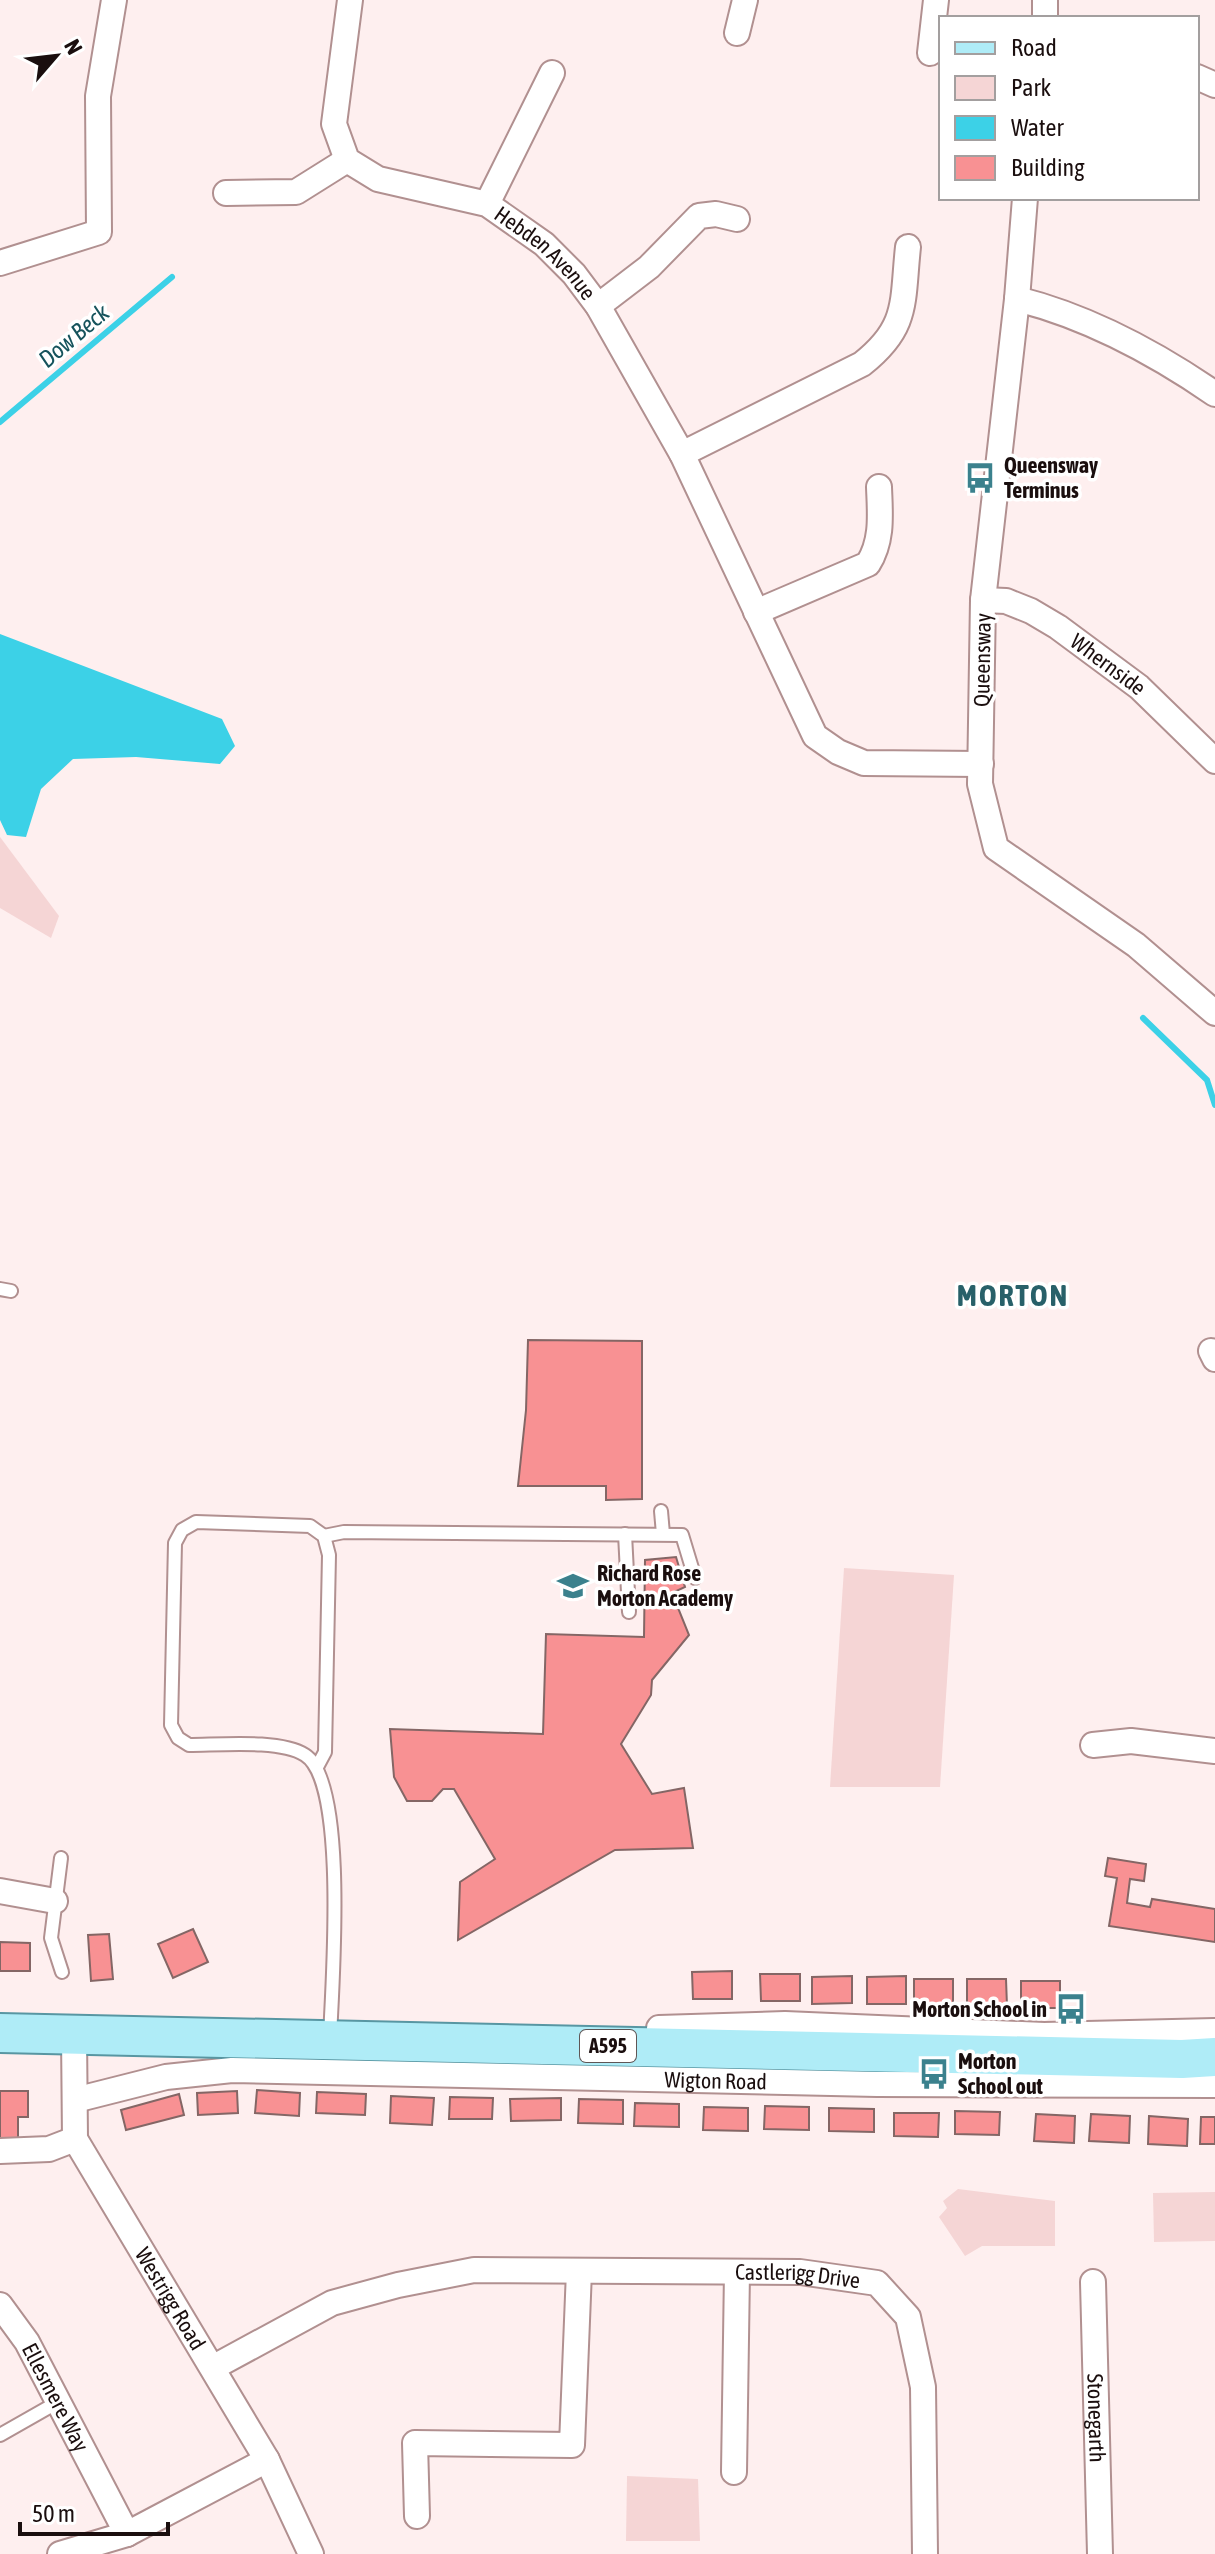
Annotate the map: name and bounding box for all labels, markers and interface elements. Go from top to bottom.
north arrow [16,16,96,96]
legend [939,16,1199,200]
text: Road [1011,34,1057,61]
text: N [59,35,88,58]
text: Park [1011,74,1052,101]
text: Water [1011,114,1064,141]
text: Building [1011,154,1085,181]
street label: Hebden Avenue [490,200,602,305]
water label: Dow Beck [33,298,115,373]
place label: Queensway Terminus [1004,452,1098,503]
bus stop icon: Queensway Terminus [963,461,997,495]
street label: Queensway [968,613,996,707]
street label: Whernside [1066,628,1152,700]
district label: MORTON [957,1278,1069,1312]
place label: Richard Rose Morton Academy [597,1560,733,1611]
school or university icon: Richard Rose Morton Academy [556,1569,590,1603]
bus stop icon: Morton School in [1054,1992,1088,2026]
place label: Morton School in [912,1996,1047,2022]
road number: A595 [580,2030,636,2062]
place label: Morton School out [958,2048,1044,2099]
bus stop icon: Morton School out [917,2057,951,2091]
street label: Wigton Road [664,2066,767,2095]
street label: Westrigg Road [130,2243,211,2354]
street label: Castlerigg Drive [735,2259,862,2293]
street label: Ellesmere Way [17,2339,95,2456]
street label: Stonegarth [1082,2373,1111,2463]
scale bar [20,2486,168,2536]
text: 50 m [32,2500,75,2527]

